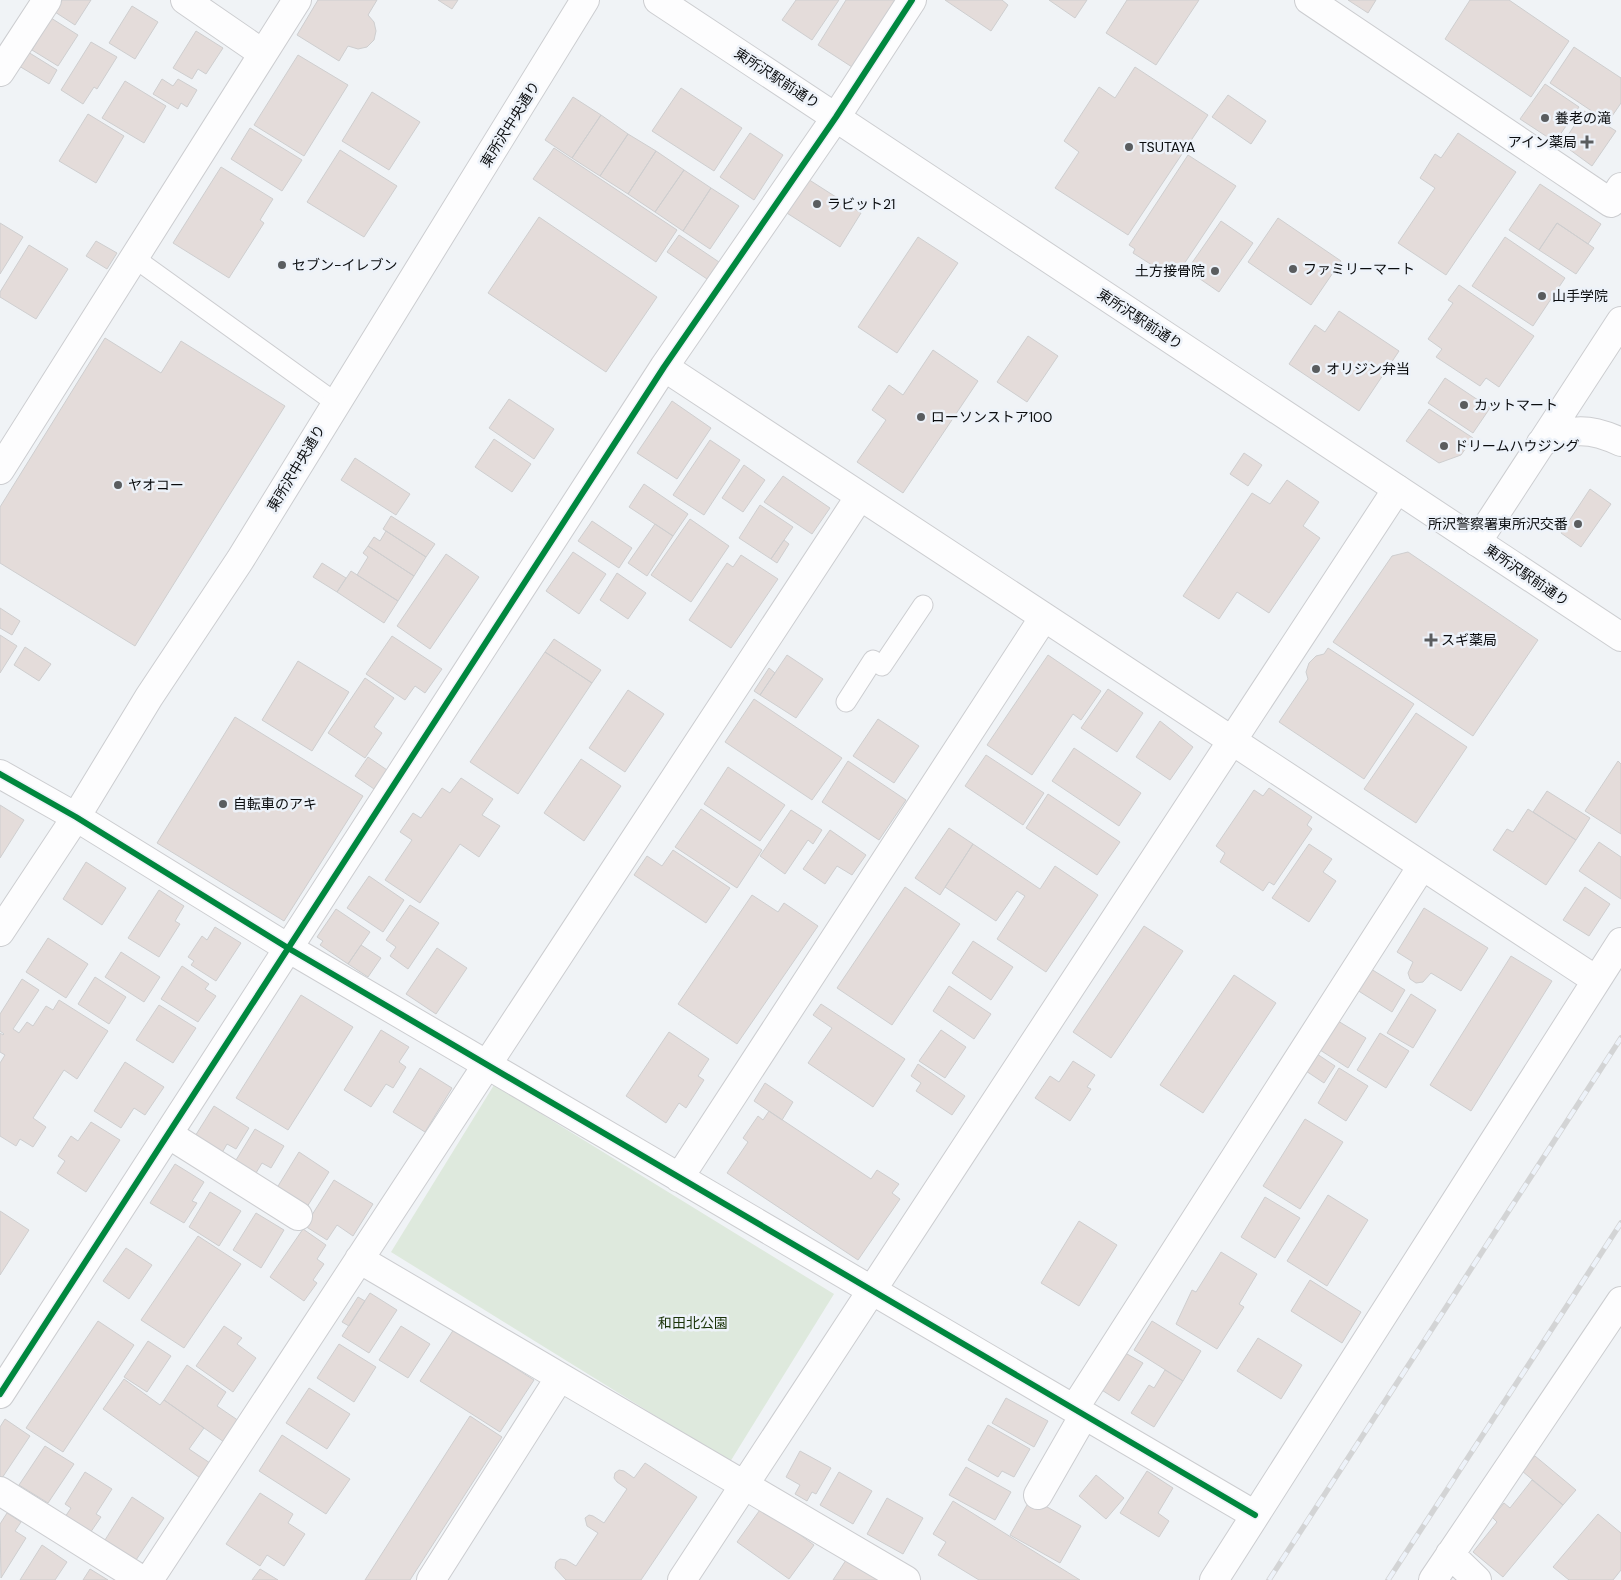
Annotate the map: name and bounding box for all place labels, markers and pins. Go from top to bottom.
place label: 養老の滝 [1555,109,1611,127]
marker: 養老の滝 [1539,112,1551,124]
place label: アイン薬局 [1508,133,1577,151]
marker: アイン薬局 [1581,136,1593,148]
place label: TSUTAYA [1139,138,1195,156]
marker: TSUTAYA [1123,141,1135,153]
place label: ラビット21 [827,195,895,213]
marker: ラビット21 [811,198,823,210]
place label: セブン-イレブン [292,256,398,274]
marker: セブン-イレブン [276,259,288,271]
place label: ファミリーマート [1303,260,1415,278]
place label: 土方接骨院 [1135,262,1205,280]
marker: ファミリーマート [1287,263,1299,275]
marker: 土方接骨院 [1209,265,1221,277]
place label: 山手学院 [1552,287,1608,305]
marker: 山手学院 [1536,290,1548,302]
place label: オリジン弁当 [1326,360,1410,378]
marker: オリジン弁当 [1310,363,1322,375]
place label: カットマート [1474,396,1558,414]
marker: カットマート [1458,399,1470,411]
place label: ローソンストア100 [931,408,1052,426]
marker: ローソンストア100 [915,411,927,423]
place label: ドリームハウジング [1454,437,1580,455]
marker: ドリームハウジング [1438,440,1450,452]
place label: ヤオコー [128,476,184,494]
marker: ヤオコー [112,479,124,491]
place label: 所沢警察署東所沢交番 [1428,515,1568,533]
marker: 所沢警察署東所沢交番 [1572,518,1584,530]
place label: スギ薬局 [1441,631,1497,649]
marker: スギ薬局 [1425,634,1437,646]
place label: 自転車のアキ [233,795,317,813]
marker: 自転車のアキ [217,798,229,810]

